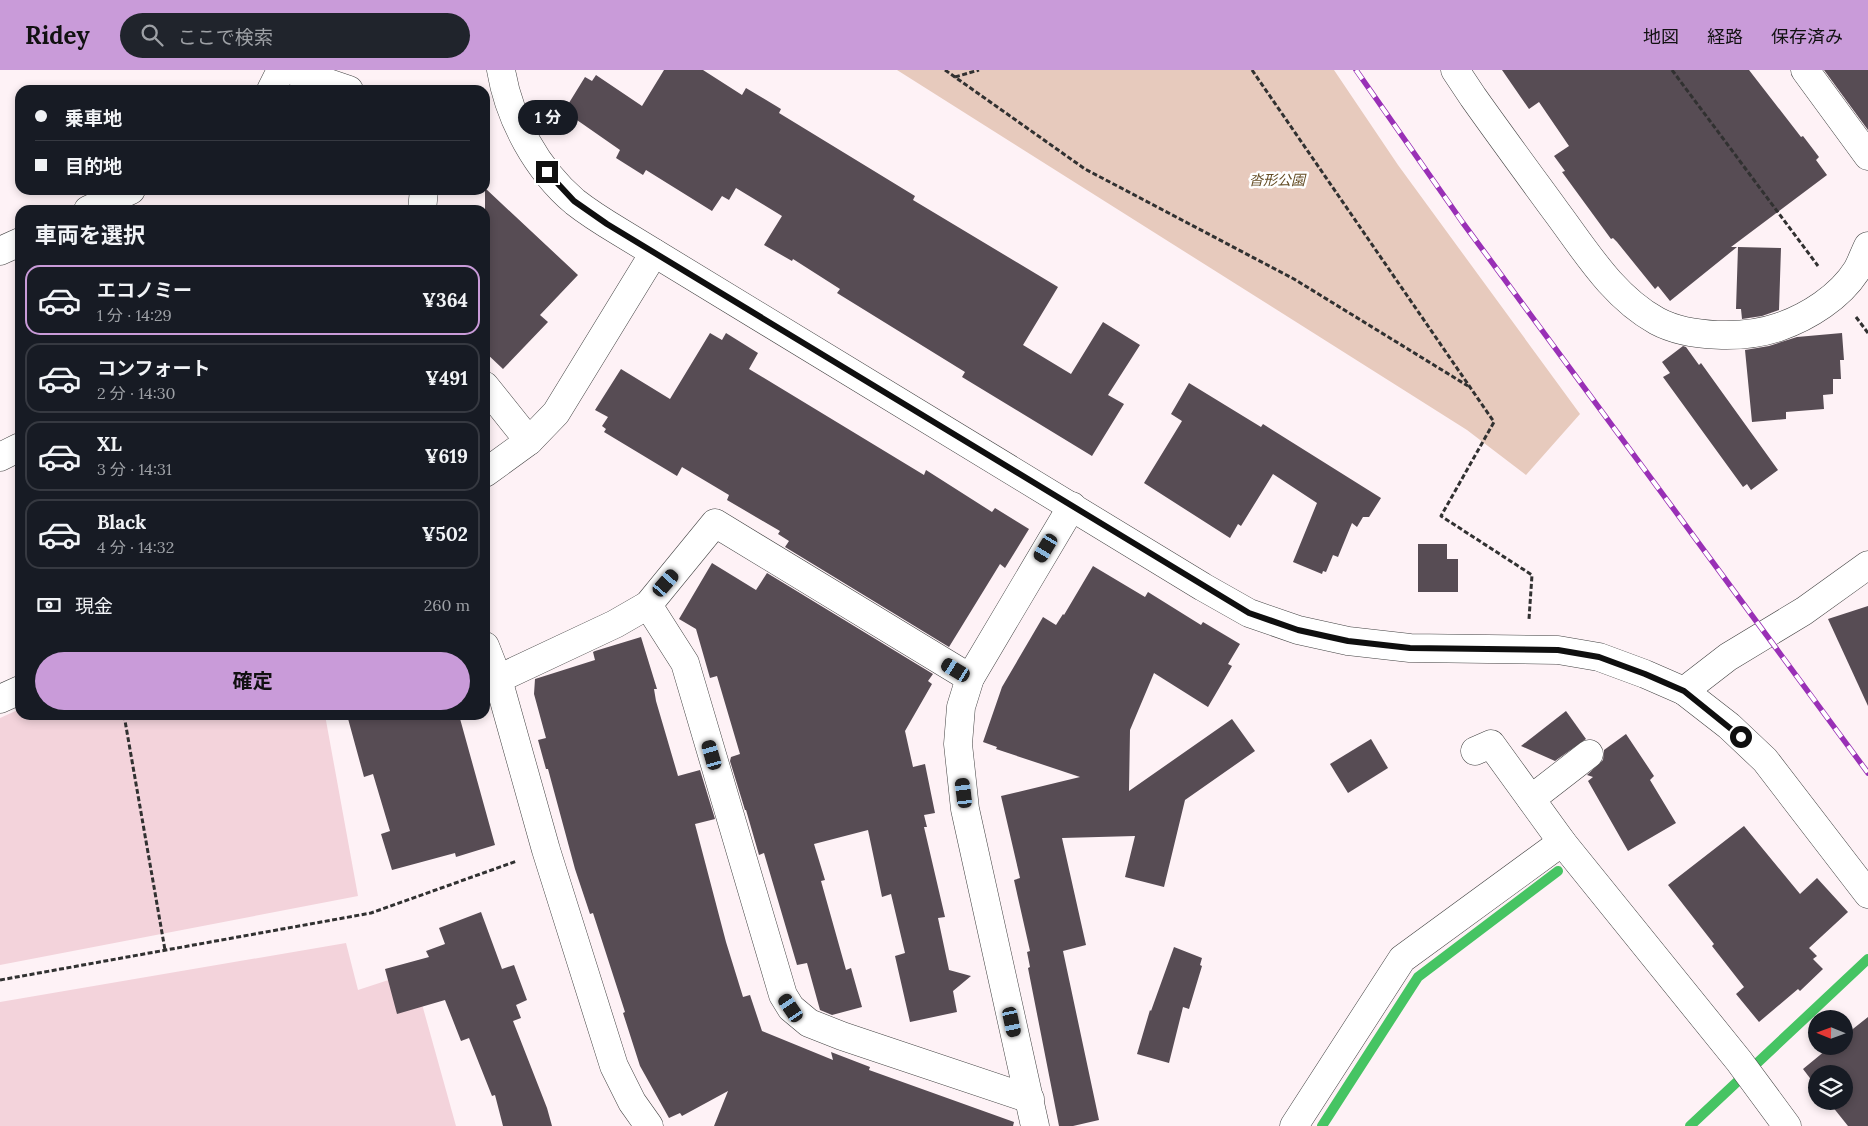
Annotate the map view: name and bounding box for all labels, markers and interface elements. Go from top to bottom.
search box [120,13,470,58]
text: Ridey [25,20,90,51]
icon: search [138,21,166,49]
text: ここで検索 [178,25,273,49]
text: 地図 [1643,25,1679,48]
text: 経路 [1707,25,1743,48]
text: 保存済み [1771,25,1843,48]
callout: 1 分 [517,99,577,134]
text: 乗車地 [65,106,122,130]
text: 1 分 [535,107,561,127]
text: 目的地 [65,154,122,178]
route end [536,161,558,183]
park label: 沓形公園 [1249,171,1307,189]
text: 車両を選択 [35,221,145,249]
icon: car [37,278,82,323]
text: エコノミー [97,278,192,302]
text: ¥364 [422,288,468,312]
text: 1 分 · 14:29 [97,305,172,325]
icon: car [37,356,82,401]
text: コンフォート [97,356,210,380]
text: ¥491 [425,366,468,390]
text: 2 分 · 14:30 [97,383,176,403]
text: XL [97,432,122,456]
icon: car [37,434,82,479]
text: ¥619 [425,444,468,468]
text: 3 分 · 14:31 [97,459,172,479]
text: Black [97,510,146,534]
icon: car [37,512,82,557]
text: ¥502 [422,522,468,546]
car [1031,531,1060,565]
text: 4 分 · 14:32 [97,537,174,557]
car [650,567,681,599]
icon: cash [35,591,63,619]
text: 現金 [75,594,113,618]
text: 260 m [424,595,470,615]
button: 確定 [35,652,470,710]
car [939,656,972,684]
route start [1730,726,1752,748]
car [700,739,723,771]
car [954,777,973,809]
car [776,991,805,1025]
car [1001,1006,1022,1038]
north arrow [1808,1010,1852,1055]
map controls [1808,1010,1853,1110]
button: layers [1808,1065,1853,1110]

